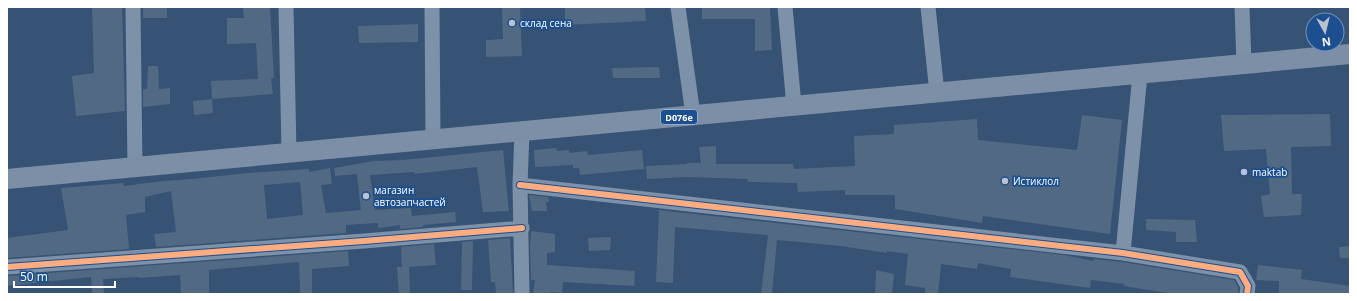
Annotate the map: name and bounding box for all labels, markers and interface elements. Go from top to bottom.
north arrow [1305,12,1345,52]
place label: склад сена [520,16,572,30]
marker: склад сена [507,18,517,28]
text: N [1321,34,1332,50]
road number: D076e [661,110,697,124]
place label: maktab [1252,165,1287,179]
marker: maktab [1239,167,1249,177]
place label: Истиклол [1013,174,1059,188]
marker: Истиклол [1000,176,1010,186]
place label: магазин автозапчастей [374,183,446,209]
marker: магазин автозапчастей [361,191,371,201]
scale bar [14,263,115,289]
text: 50 m [20,268,48,285]

